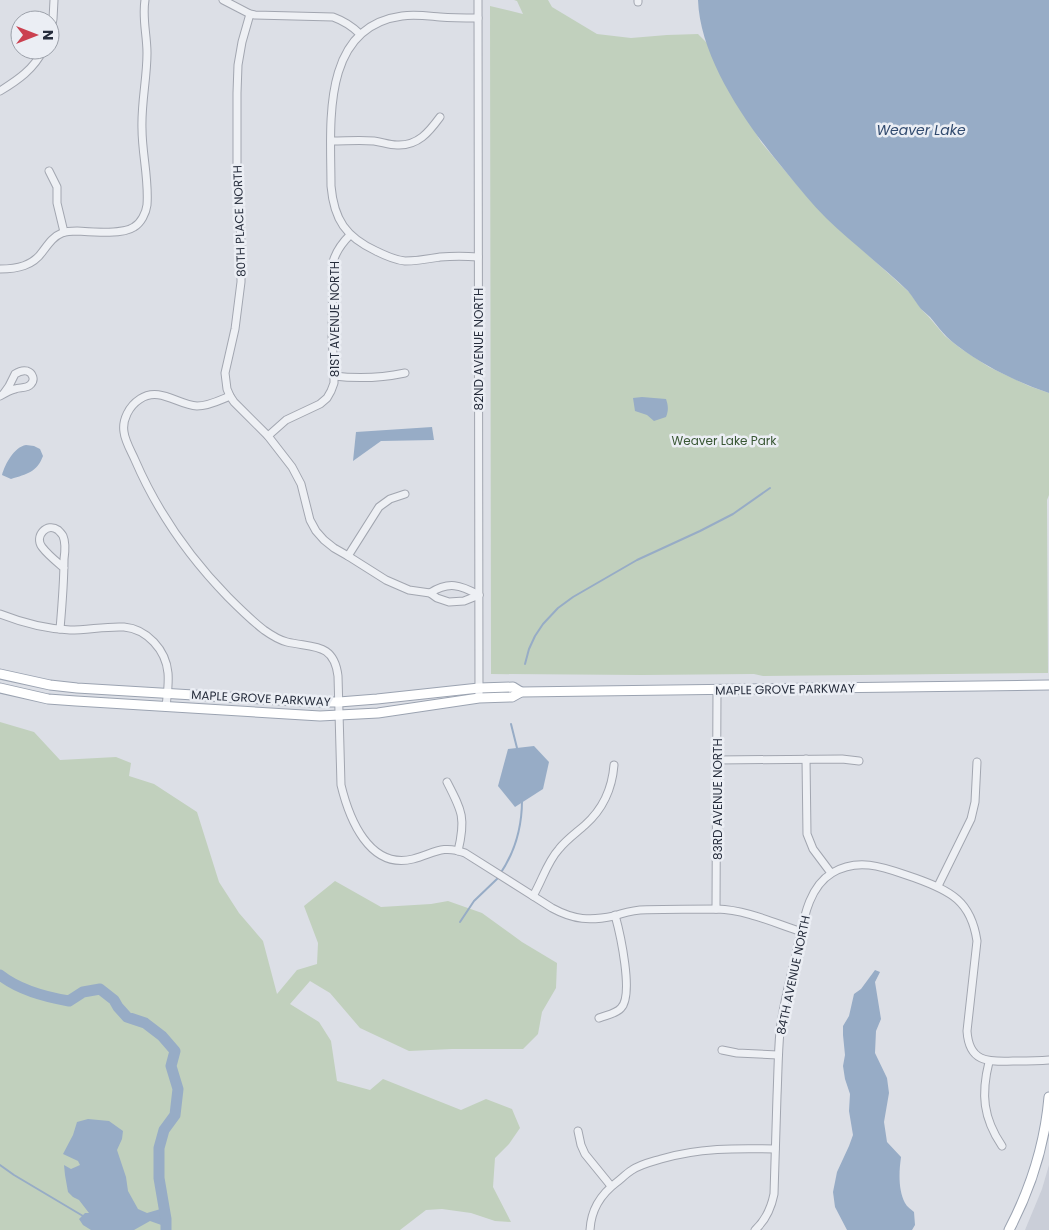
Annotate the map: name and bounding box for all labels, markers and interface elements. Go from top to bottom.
north arrow [10,10,60,60]
text: N [38,30,58,40]
water label: Weaver Lake [876,120,966,140]
street label: 80TH PLACE NORTH [229,165,249,277]
street label: 81ST AVENUE NORTH [326,261,343,377]
street label: 82ND AVENUE NORTH [470,288,487,410]
park label: Weaver Lake Park [672,432,777,449]
street label: MAPLE GROVE PARKWAY [715,679,855,699]
street label: MAPLE GROVE PARKWAY [191,686,331,710]
street label: 83RD AVENUE NORTH [709,738,726,860]
street label: 84TH AVENUE NORTH [772,914,814,1036]

